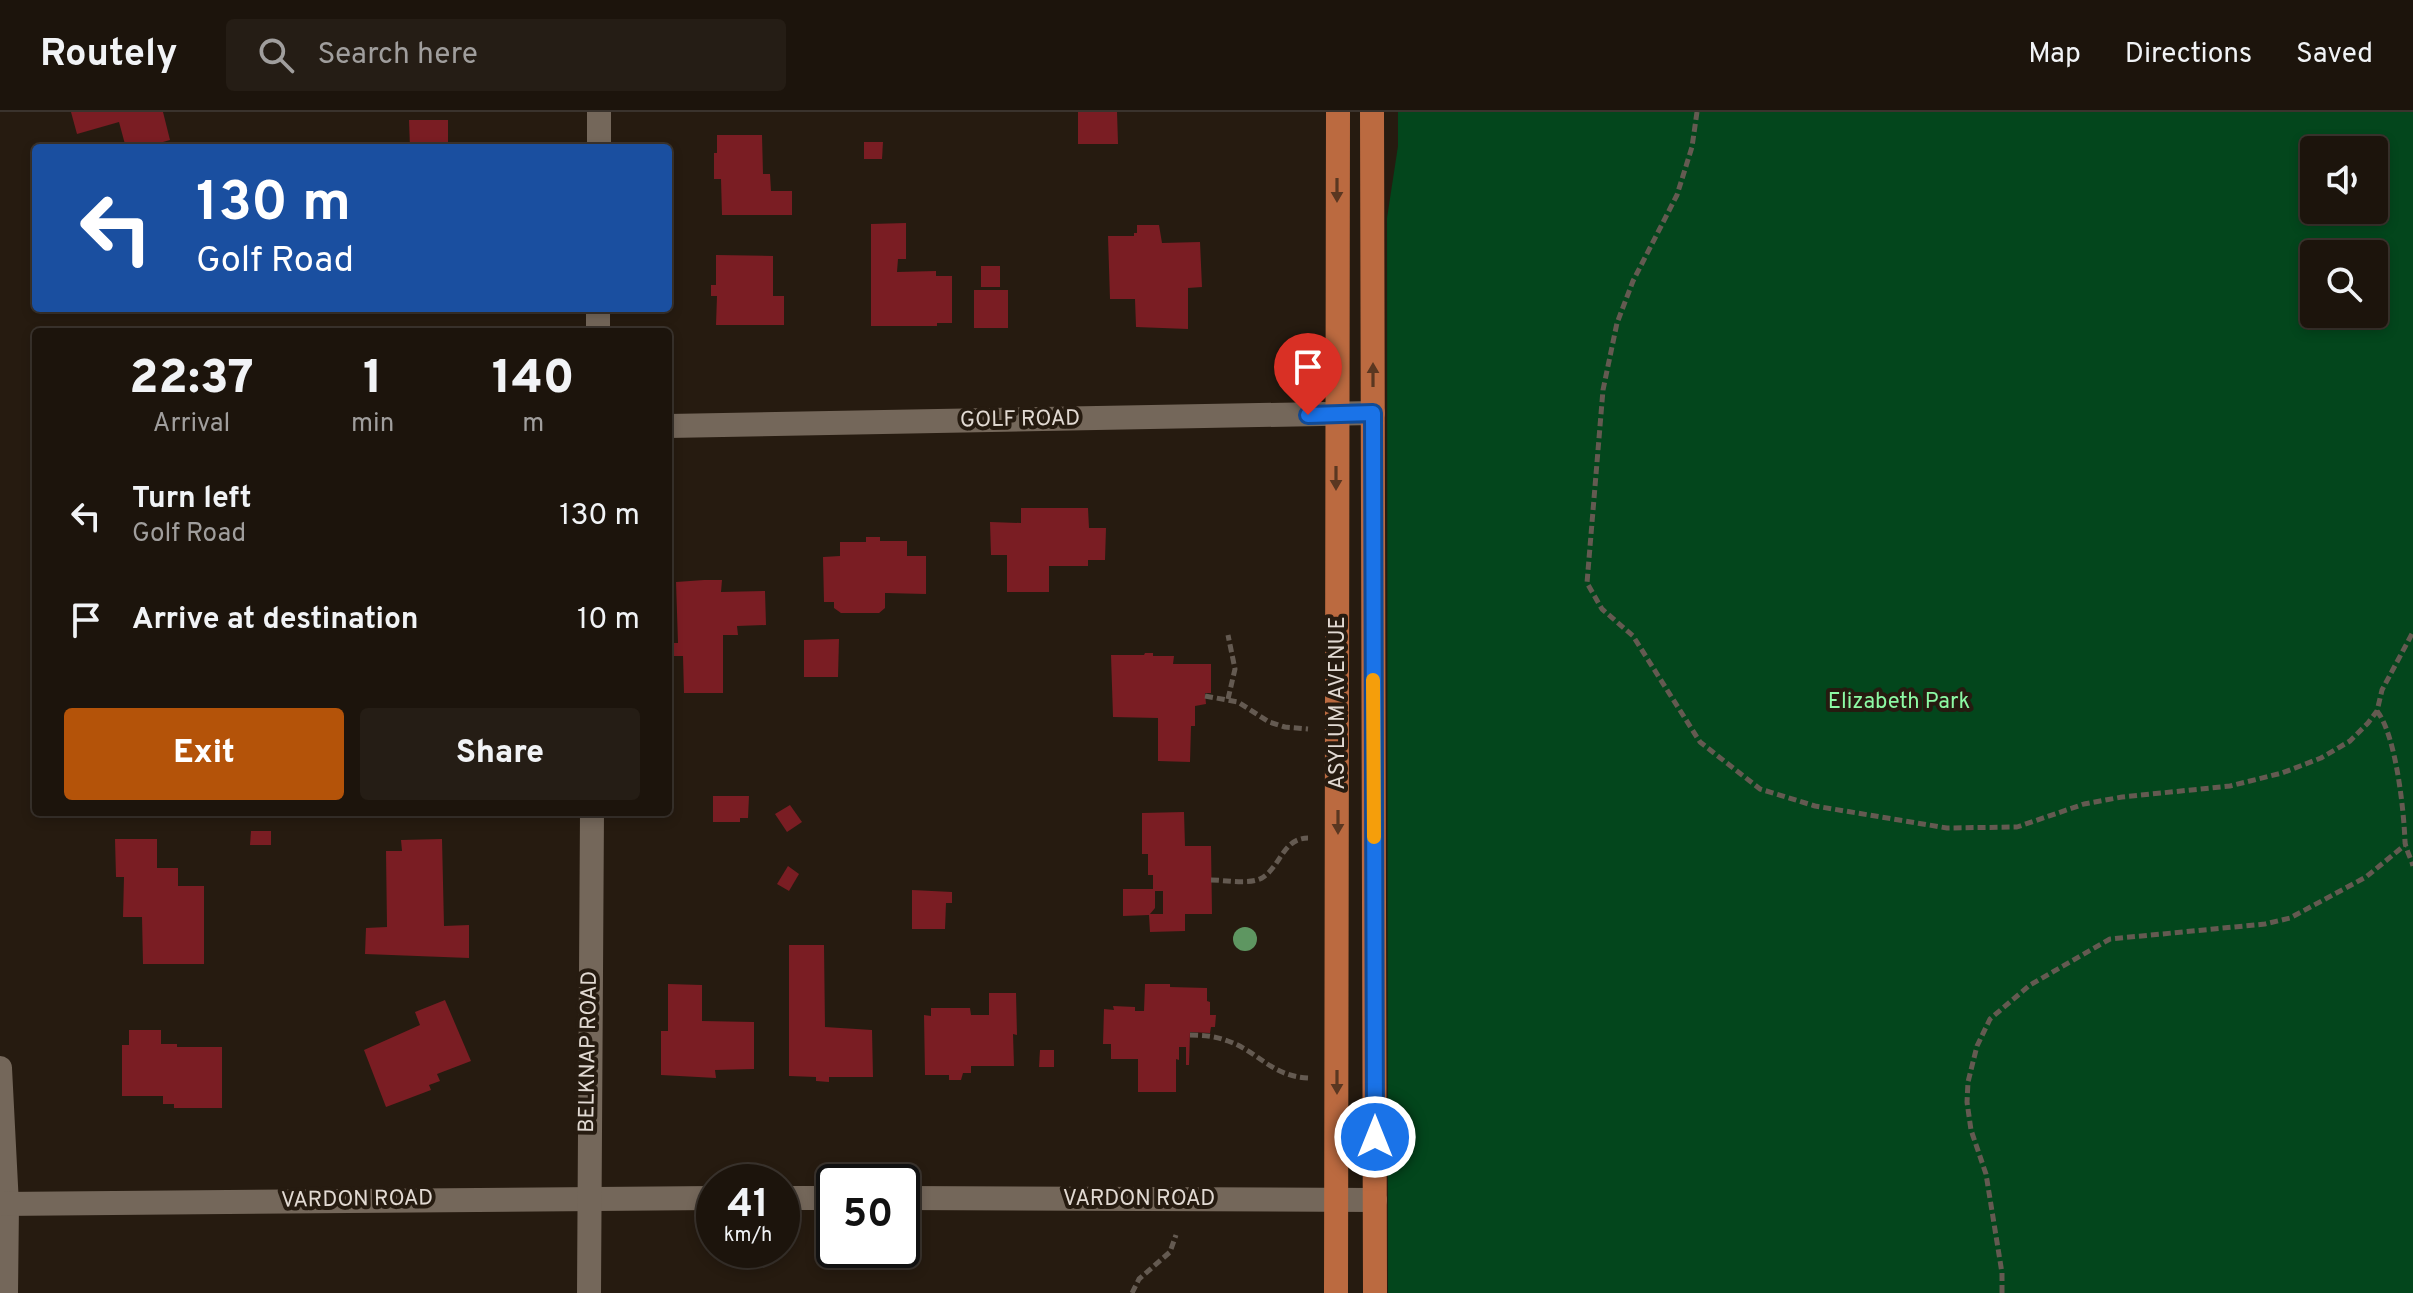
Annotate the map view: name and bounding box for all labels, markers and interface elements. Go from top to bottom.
search box [226,19,786,91]
text: Routely [40,31,178,80]
icon: search [254,33,298,77]
text: Search here [318,37,478,74]
text: Map [2028,37,2081,73]
text: Directions [2125,37,2252,73]
text: Saved [2296,37,2373,73]
map controls [2300,136,2388,328]
button: sound [2300,136,2388,224]
text: 130 m [196,170,351,240]
icon: left [64,176,168,280]
one-way arrow [1331,178,1343,203]
text: Golf Road [196,239,354,285]
button: search [2300,240,2388,328]
pin [1274,333,1342,415]
icon: arrive [1286,345,1330,389]
text: 22:37 [129,350,254,410]
text: 1 [363,350,383,410]
text: 140 [492,350,575,410]
one-way arrow [1367,362,1379,387]
street label: GOLF ROAD [960,405,1080,435]
text: Arrival [153,408,230,441]
text: min [351,408,394,441]
text: m [522,408,544,441]
one-way arrow [1330,466,1343,491]
text: Turn left [132,481,252,518]
icon: left [64,494,108,538]
text: 130 m [559,498,640,535]
text: Golf Road [132,518,246,551]
icon: arrive [64,598,108,642]
text: Arrive at destination [132,602,418,639]
text: 10 m [577,602,640,639]
street label: ASYLUM AVENUE [1325,616,1352,790]
park label: Elizabeth Park [1828,689,1970,716]
button: Exit [64,708,344,800]
button: Share [360,708,640,800]
one-way arrow [1332,810,1344,835]
street label: BELKNAP ROAD [574,971,604,1133]
one-way arrow [1331,1070,1343,1095]
position arrow [1333,1095,1417,1179]
speed limit sign: 50 [816,1164,920,1268]
text: 41 [727,1181,769,1231]
street label: VARDON ROAD [281,1185,433,1215]
street label: VARDON ROAD [1063,1186,1215,1213]
text: km/h [724,1223,772,1249]

